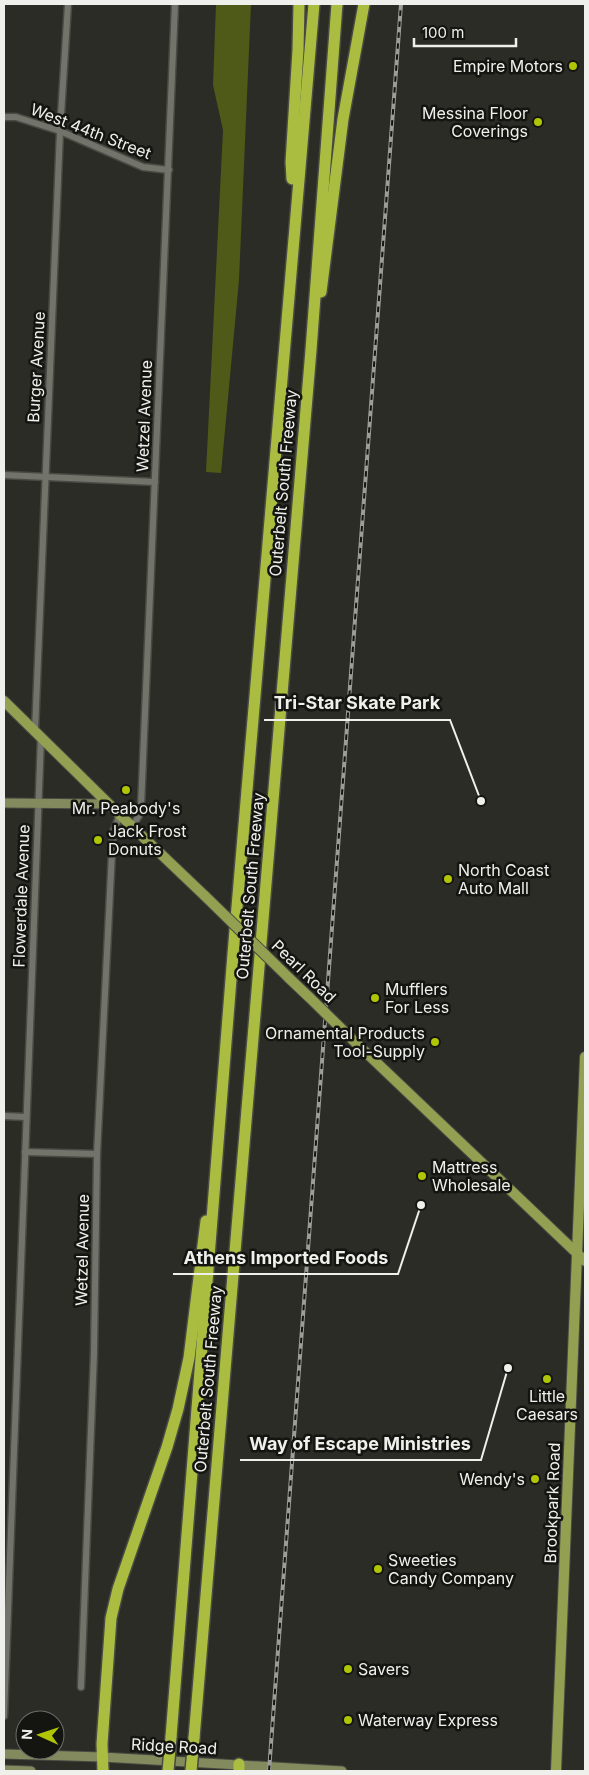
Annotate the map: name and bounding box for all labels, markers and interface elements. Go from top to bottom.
scale bar [414,15,516,47]
text: 100 m [422,23,464,42]
place label: Empire Motors [453,56,563,76]
marker: Empire Motors [567,60,579,72]
street label: West 44th Street [28,99,154,163]
place label: Messina Floor Coverings [422,103,528,141]
marker: Messina Floor Coverings [532,116,544,128]
street label: Burger Avenue [23,311,49,423]
street label: Wetzel Avenue [132,360,156,472]
street label: Outerbelt South Freeway [265,389,301,577]
callout: Tri-Star Skate Park [264,687,450,720]
text: Tri-Star Skate Park [274,692,441,713]
marker: Mr. Peabody's [120,784,132,796]
street label: Outerbelt South Freeway [232,792,268,980]
place label: Mr. Peabody's [72,798,180,818]
place label: Jack Frost Donuts [108,821,187,859]
street label: Flowerdale Avenue [9,824,33,968]
marker: Jack Frost Donuts [92,834,104,846]
place label: North Coast Auto Mall [458,860,549,898]
marker: North Coast Auto Mall [442,873,454,885]
street label: Pearl Road [268,935,340,1007]
place label: Mufflers For Less [385,979,449,1017]
marker: Mufflers For Less [369,992,381,1004]
place label: Ornamental Products Tool-Supply [265,1023,425,1061]
marker: Ornamental Products Tool-Supply [429,1036,441,1048]
place label: Mattress Wholesale [432,1157,511,1195]
marker: Mattress Wholesale [416,1170,428,1182]
street label: Wetzel Avenue [71,1194,93,1306]
callout: Athens Imported Foods [173,1241,398,1274]
text: Athens Imported Foods [184,1247,388,1268]
street label: Outerbelt South Freeway [190,1285,226,1473]
marker: Little Caesars [541,1373,553,1385]
place label: Little Caesars [516,1386,578,1424]
callout: Way of Escape Ministries [240,1427,481,1460]
text: Way of Escape Ministries [249,1433,471,1454]
street label: Brookpark Road [540,1442,564,1564]
place label: Wendy's [459,1469,525,1489]
marker: Wendy's [529,1473,541,1485]
place label: Sweeties Candy Company [388,1550,514,1588]
marker: Sweeties Candy Company [372,1563,384,1575]
place label: Savers [358,1659,410,1679]
marker: Savers [342,1663,354,1675]
north arrow [15,1710,65,1760]
place label: Waterway Express [358,1710,498,1730]
marker: Waterway Express [342,1714,354,1726]
text: N [18,1729,35,1740]
street label: Ridge Road [130,1734,218,1758]

